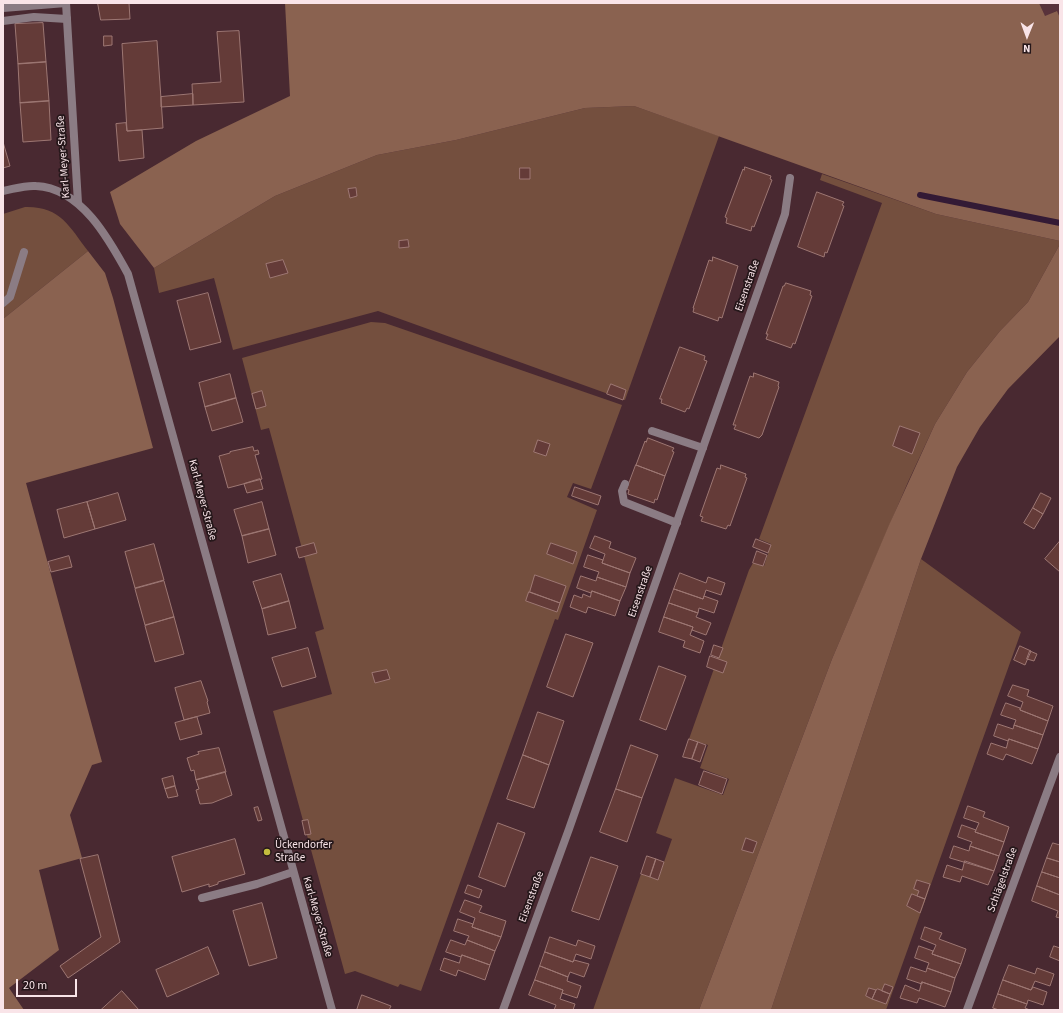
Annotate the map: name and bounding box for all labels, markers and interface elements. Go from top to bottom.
north arrow [1007,16,1047,56]
text: N [1023,41,1031,56]
street label: Karl-Meyer-Straße [55,115,73,199]
street label: Eisenstraße [733,259,763,313]
street label: Karl-Meyer-Straße [185,458,219,542]
street label: Eisenstraße [626,565,656,619]
place label: Ückendorfer Straße [275,839,332,865]
street label: Schlägelstraße [985,846,1021,914]
marker: Ückendorfer Straße [262,847,272,857]
street label: Eisenstraße [517,870,547,924]
street label: Karl-Meyer-Straße [299,875,335,959]
scale bar [18,971,79,997]
text: 20 m [23,977,47,994]

